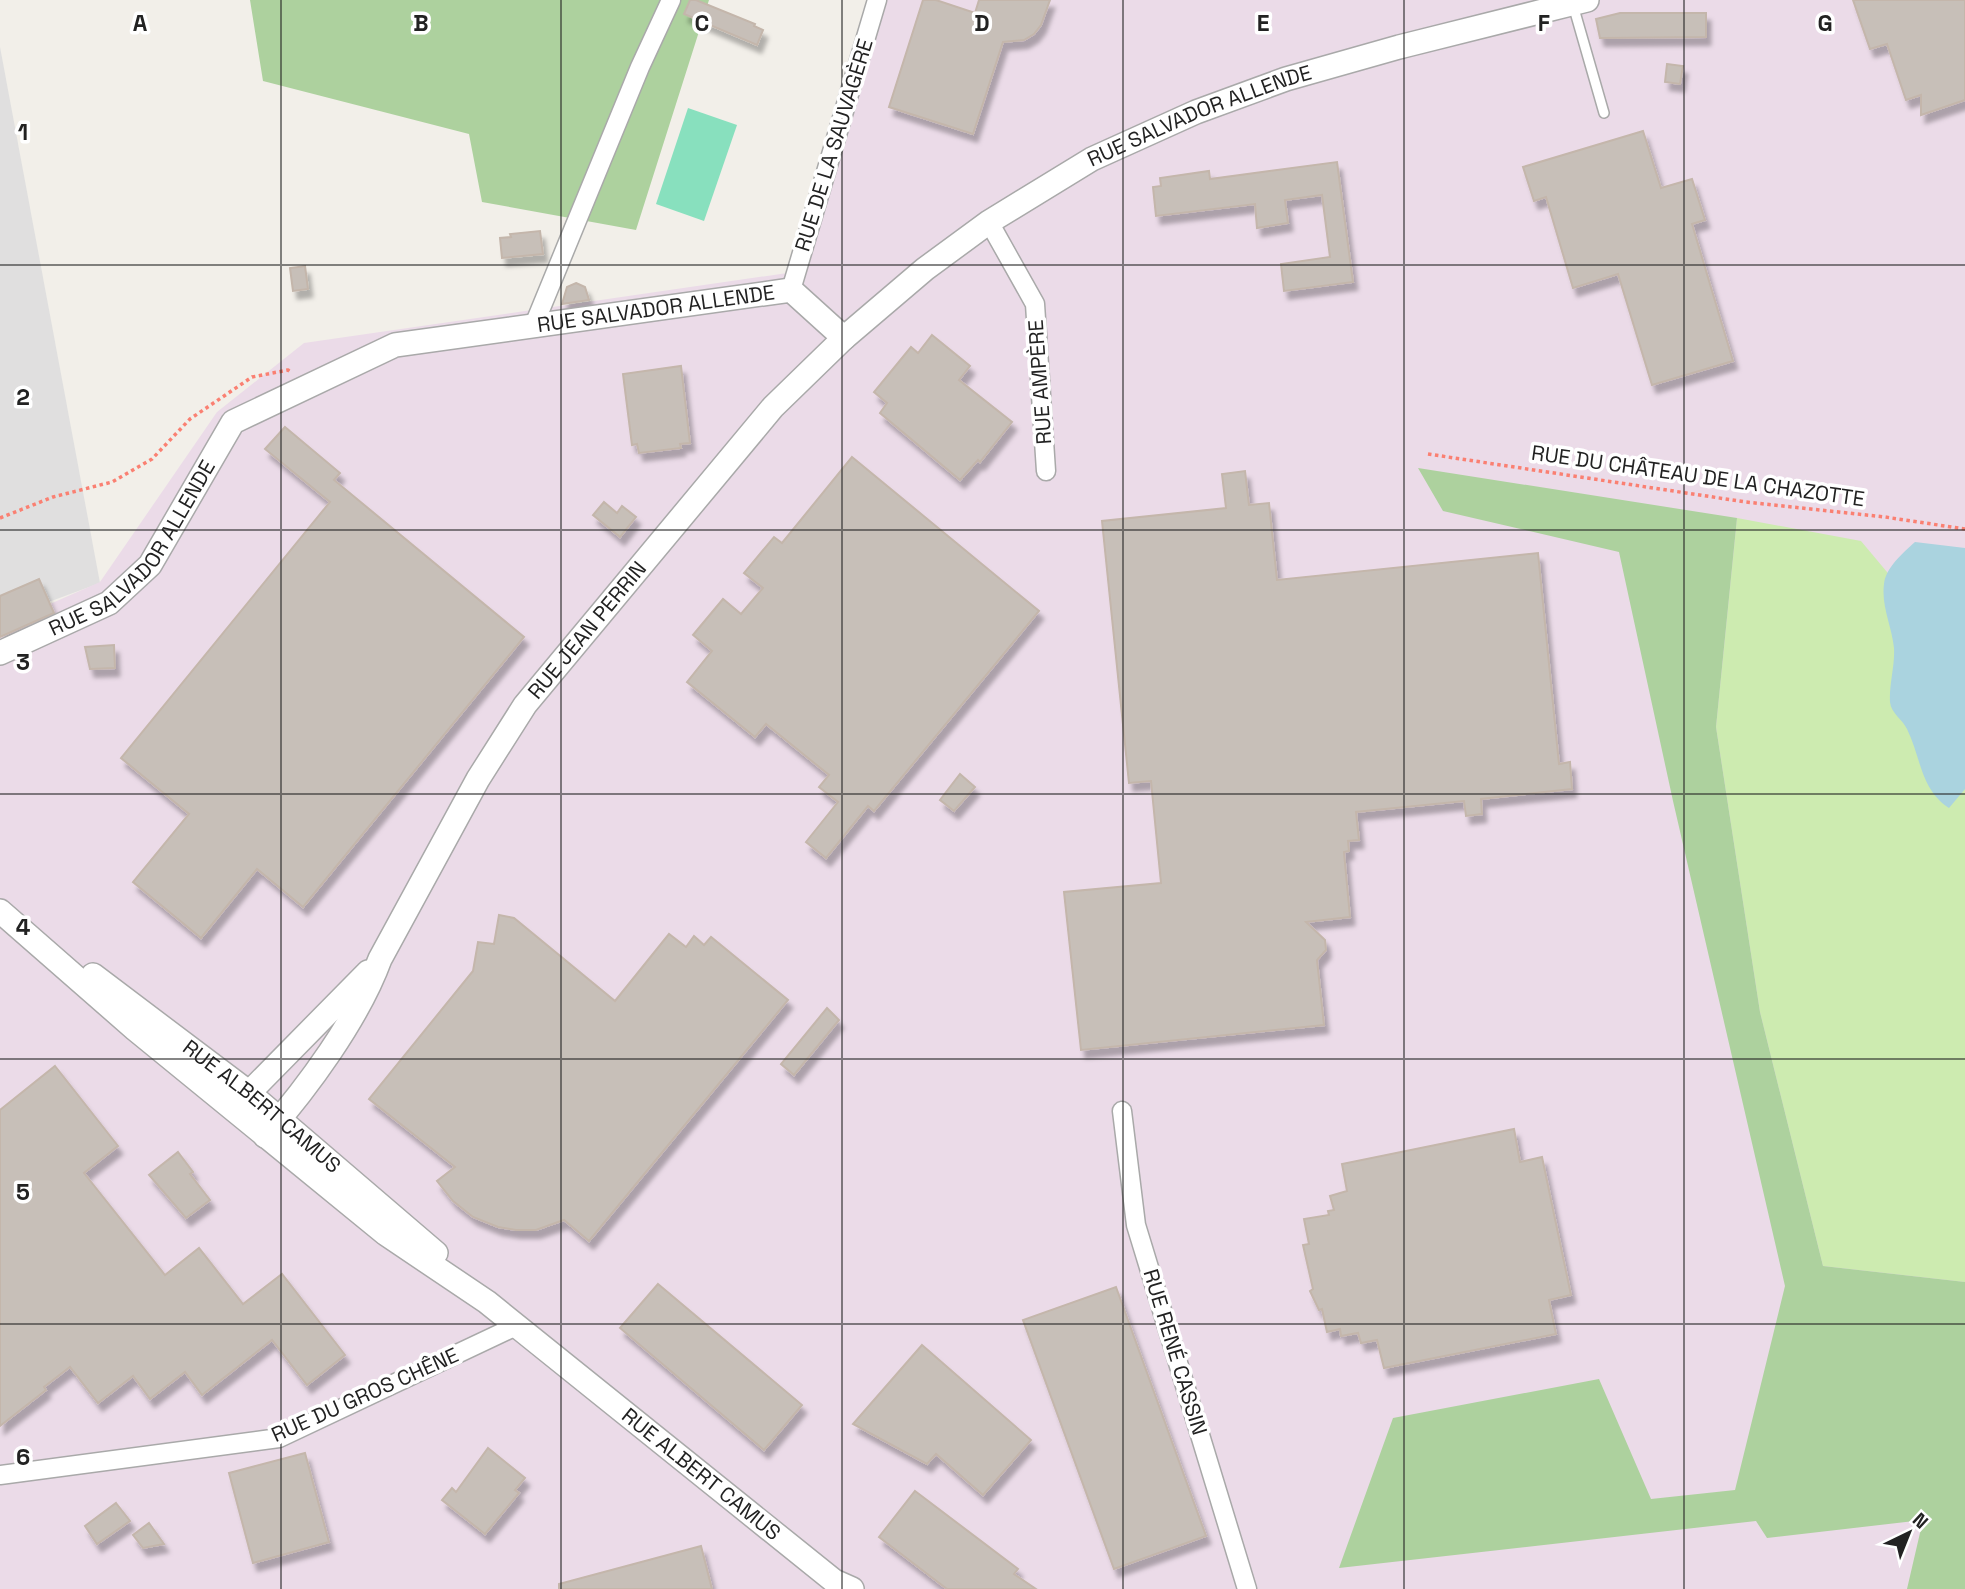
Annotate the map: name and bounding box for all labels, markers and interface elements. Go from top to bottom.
text: A [133,8,148,38]
text: B [413,8,429,38]
text: C [695,8,709,38]
text: D [974,8,990,38]
text: E [1257,8,1269,38]
text: F [1538,8,1550,38]
text: G [1817,8,1833,38]
street label: RUE DE LA SAUVAGÈRE [788,35,879,254]
street label: RUE SALVADOR ALLENDE [1083,58,1314,172]
text: 1 [18,117,28,147]
street label: RUE SALVADOR ALLENDE [535,278,776,338]
street label: RUE AMPÈRE [1022,319,1057,445]
text: 2 [16,382,30,412]
street label: RUE DU CHÂTEAU DE LA CHAZOTTE [1530,439,1866,512]
street label: RUE SALVADOR ALLENDE [44,455,221,642]
street label: RUE JEAN PERRIN [522,555,652,704]
text: 3 [16,647,30,677]
text: 4 [16,912,31,942]
street label: RUE ALBERT CAMUS [178,1034,347,1179]
text: 5 [16,1177,30,1207]
street label: RUE RENÉ CASSIN [1137,1266,1214,1438]
street label: RUE DU GROS CHÊNE [267,1341,463,1448]
street label: RUE ALBERT CAMUS [616,1402,787,1546]
text: 6 [16,1442,30,1472]
north arrow [1874,1498,1944,1568]
text: N [1907,1507,1933,1534]

